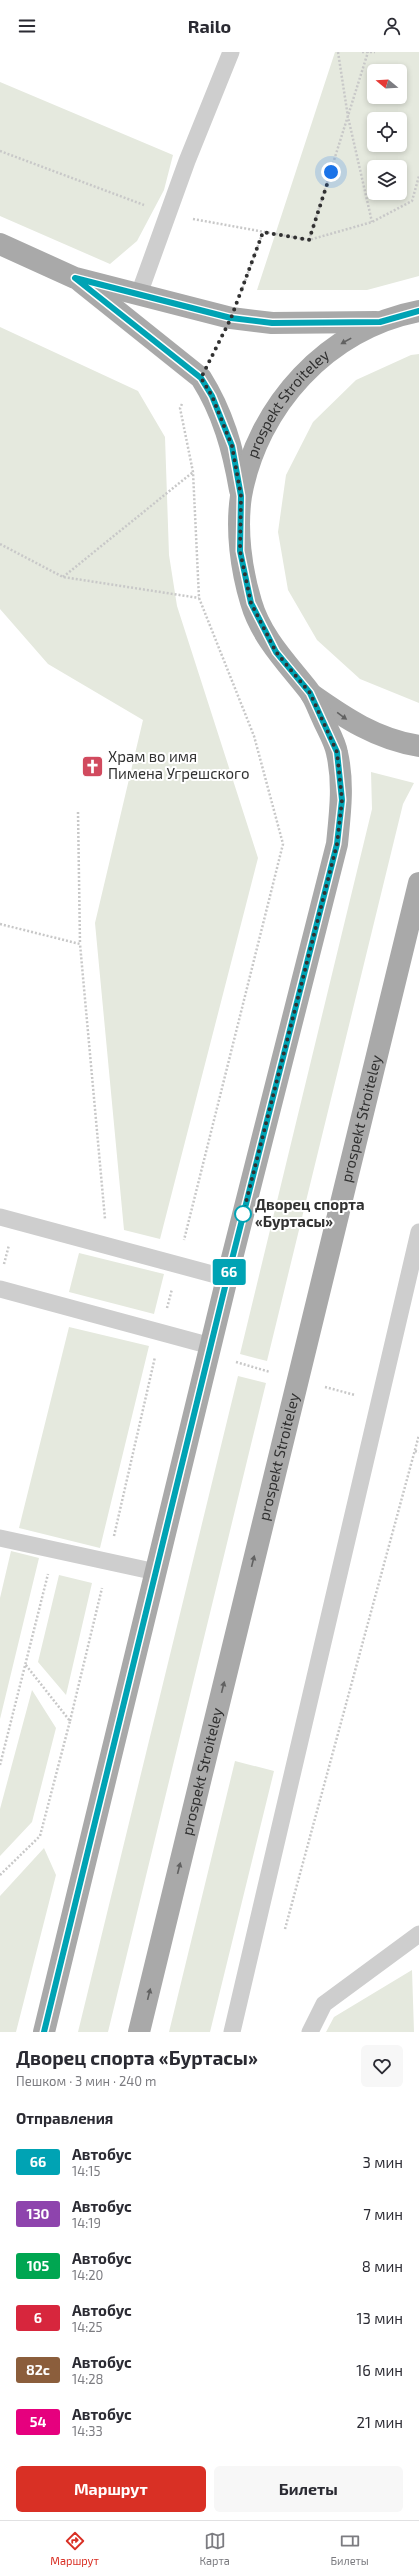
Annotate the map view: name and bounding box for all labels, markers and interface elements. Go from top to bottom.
icon: menu [16,15,38,37]
text: Railo [188,15,231,37]
icon: person [381,15,403,37]
north arrow [367,64,407,104]
map controls [367,64,407,200]
button: locate [367,112,407,152]
button: layers [367,160,407,200]
your location [321,162,341,182]
one-way arrow [340,338,351,344]
street label: prospekt Stroiteley [242,345,332,460]
one-way arrow [337,712,347,720]
place label: Храм во имя Пимена Угрешского [108,747,249,782]
church icon: Храм во имя Пимена Угрешского [79,753,105,779]
street label: prospekt Stroiteley [336,1053,385,1184]
place label: Дворец спорта «Буртасы» [255,1195,365,1230]
marker: Дворец спорта «Буртасы» [234,1205,252,1223]
line badge: 66 [211,1259,247,1285]
text: 66 [221,1263,237,1280]
street label: prospekt Stroiteley [254,1391,302,1522]
one-way arrow [251,1554,257,1567]
one-way arrow [220,1681,226,1693]
street label: prospekt Stroiteley [177,1706,226,1837]
one-way arrow [176,1862,182,1874]
one-way arrow [146,1988,152,2000]
button: heart [361,2045,403,2087]
text: Дворец спорта «Буртасы» [16,2046,258,2069]
text: Пешком · 3 мин · 240 m [16,2073,156,2089]
text: Отправления [16,2109,113,2127]
text: Автобус [72,2145,132,2163]
text: 66 [30,2153,46,2170]
text: 3 мин [363,2153,403,2171]
text: 14:15 [72,2163,100,2179]
text: Автобус [72,2197,132,2215]
text: 130 [27,2205,49,2222]
text: 7 мин [363,2205,403,2223]
text: 14:19 [72,2215,101,2231]
text: Автобус [72,2249,132,2267]
text: 105 [27,2257,49,2274]
text: 8 мин [362,2257,403,2275]
text: 14:20 [72,2267,103,2283]
text: Автобус [72,2301,132,2319]
text: 6 [34,2309,42,2326]
text: 13 мин [357,2309,403,2327]
text: 14:25 [72,2319,103,2335]
text: Автобус [72,2353,132,2371]
text: 82с [26,2361,50,2378]
text: 16 мин [356,2361,403,2379]
text: 14:28 [72,2371,103,2387]
text: Автобус [72,2405,132,2423]
text: 54 [30,2413,46,2430]
text: 21 мин [356,2413,403,2431]
text: 14:33 [72,2423,103,2439]
button: Маршрут [16,2466,206,2512]
button: Билеты [214,2466,403,2512]
tab: Маршрут [50,2530,99,2567]
tab: Карта [199,2530,230,2567]
tab: Билеты [330,2530,369,2567]

